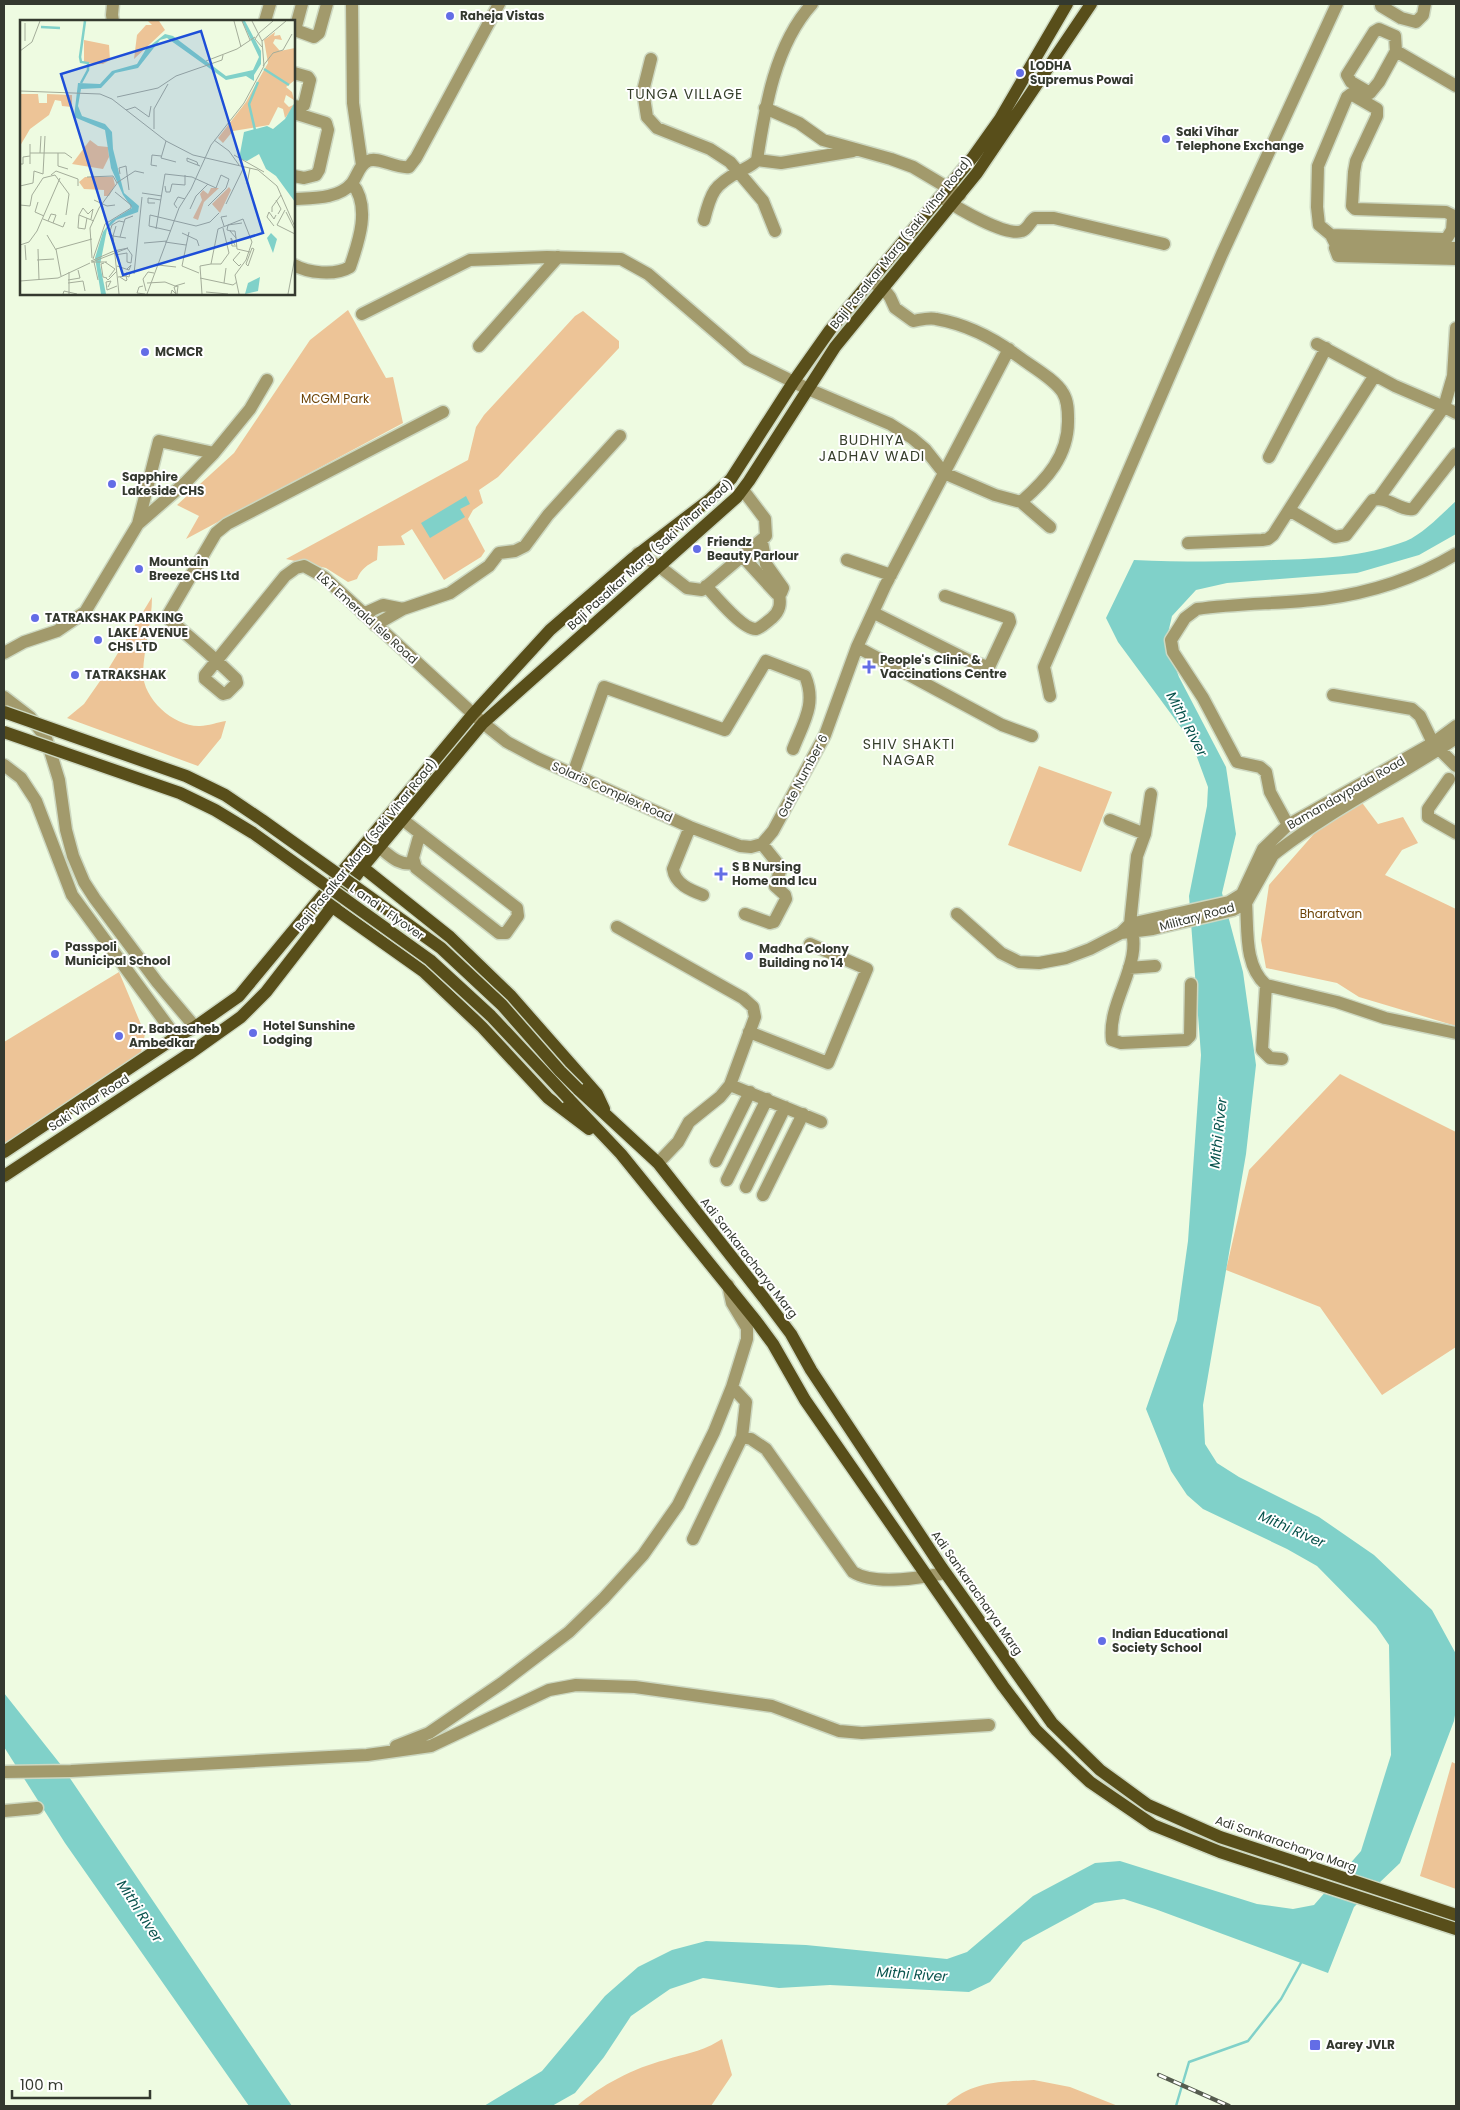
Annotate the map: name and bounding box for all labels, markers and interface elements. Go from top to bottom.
place label: Raheja Vistas [460,7,545,24]
marker: Raheja Vistas [444,10,456,22]
inset map [20,20,295,295]
place label: LODHA Supremus Powai [1030,57,1133,88]
marker: LODHA Supremus Powai [1014,67,1026,79]
district label: TUNGA VILLAGE [627,84,743,104]
place label: Saki Vihar Telephone Exchange [1176,123,1305,154]
marker: Saki Vihar Telephone Exchange [1160,133,1172,145]
street label: Baji Pasalkar Marg (Saki Vihar Road) [826,153,976,332]
place label: MCMCR [155,343,203,360]
marker: MCMCR [139,346,151,358]
park label: MCGM Park [301,390,370,407]
district label: BUDHIYA JADHAV WADI [819,430,925,466]
place label: Sapphire Lakeside CHS [122,468,204,499]
street label: Baji Pasalkar Marg (Saki Vihar Road) [563,476,736,634]
marker: Sapphire Lakeside CHS [106,478,118,490]
place label: Friendz Beauty Parlour [707,533,799,564]
marker: Friendz Beauty Parlour [691,543,703,555]
place label: Mountain Breeze CHS Ltd [149,553,239,584]
marker: Mountain Breeze CHS Ltd [133,563,145,575]
street label: L&T Emerald Isle Road [313,568,422,668]
place label: TATRAKSHAK PARKING [45,609,183,626]
marker: TATRAKSHAK PARKING [29,612,41,624]
place label: LAKE AVENUE CHS LTD [108,624,188,655]
marker: LAKE AVENUE CHS LTD [92,634,104,646]
place label: People's Clinic & Vaccinations Centre [880,651,1007,682]
marker: People's Clinic & Vaccinations Centre [862,660,876,674]
place label: TATRAKSHAK [85,666,167,683]
marker: TATRAKSHAK [69,669,81,681]
water label: Mithi River [1162,688,1213,761]
street label: Gate Number 6 [774,731,832,820]
district label: SHIV SHAKTI NAGAR [863,734,955,770]
street label: Bamandaypada Road [1284,752,1408,833]
street label: Baji Pasalkar Marg (Saki Vihar Road) [291,755,441,934]
street label: Solaris Complex Road [549,757,675,826]
place label: S B Nursing Home and Icu [732,858,817,889]
marker: S B Nursing Home and Icu [714,867,728,881]
street label: L and T Flyover [347,880,428,944]
street label: Military Road [1157,898,1236,935]
park label: Bharatvan [1300,905,1362,922]
place label: Passpoli Municipal School [65,938,170,969]
place label: Madha Colony Building no 14 [759,940,849,971]
marker: Passpoli Municipal School [49,948,61,960]
marker: Madha Colony Building no 14 [743,950,755,962]
place label: Hotel Sunshine Lodging [263,1017,356,1048]
place label: Dr. Babasaheb Ambedkar [129,1020,220,1051]
marker: Hotel Sunshine Lodging [247,1027,259,1039]
marker: Dr. Babasaheb Ambedkar [113,1030,125,1042]
street label: Saki Vihar Road [45,1070,132,1135]
water label: Mithi River [1204,1096,1232,1169]
street label: Adi Sankaracharya Marg [697,1194,802,1322]
water label: Mithi River [1256,1505,1329,1553]
street label: Adi Sankaracharya Marg [928,1527,1027,1659]
place label: Indian Educational Society School [1112,1625,1228,1656]
marker: Indian Educational Society School [1096,1635,1108,1647]
street label: Adi Sankaracharya Marg [1213,1811,1359,1876]
water label: Mithi River [112,1876,168,1947]
water label: Mithi River [876,1962,949,1987]
place label: Aarey JVLR [1326,2036,1395,2053]
marker: Aarey JVLR [1308,2038,1322,2052]
scale bar [12,2068,150,2100]
text: 100 m [20,2074,63,2095]

